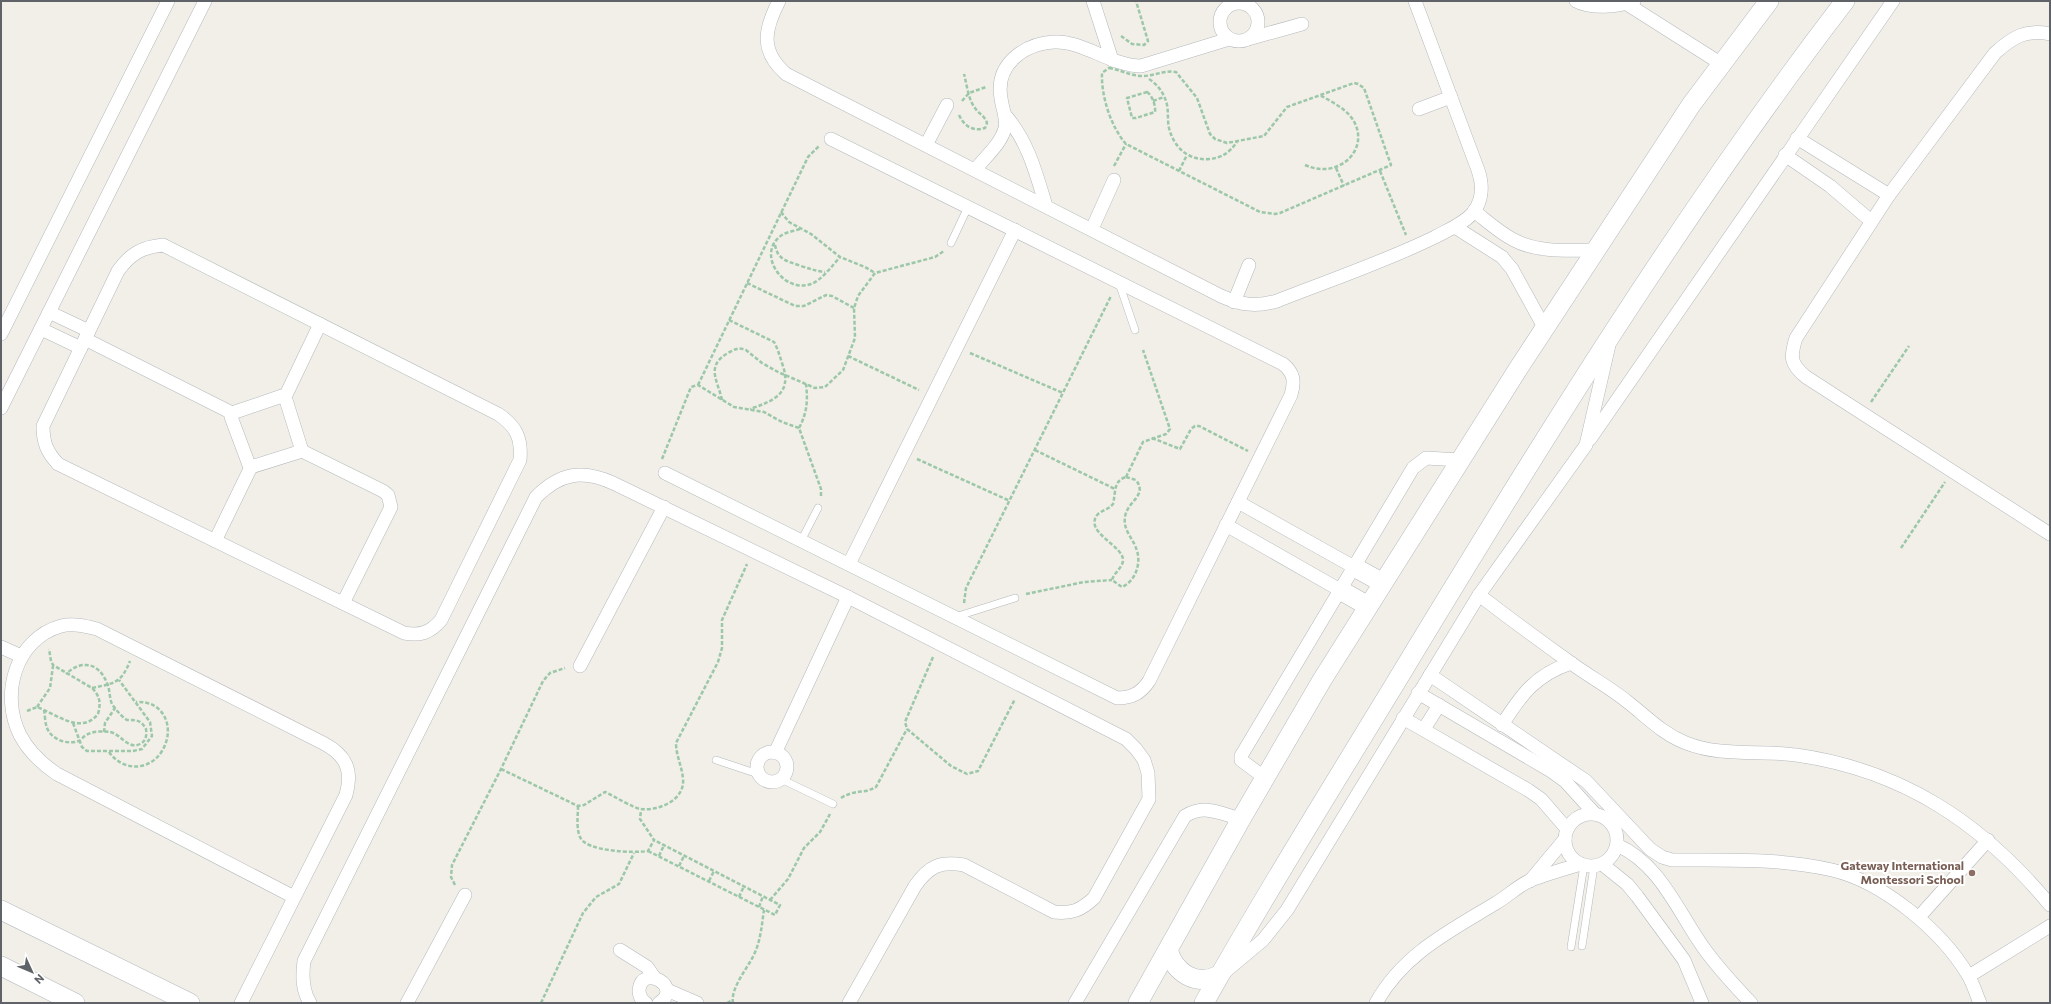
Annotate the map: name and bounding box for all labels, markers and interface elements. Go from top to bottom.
place label: Gateway International Montessori School [1840,858,1964,886]
marker: Gateway International Montessori School [1967,868,1977,878]
north arrow [12,952,52,992]
text: N [32,972,47,987]

